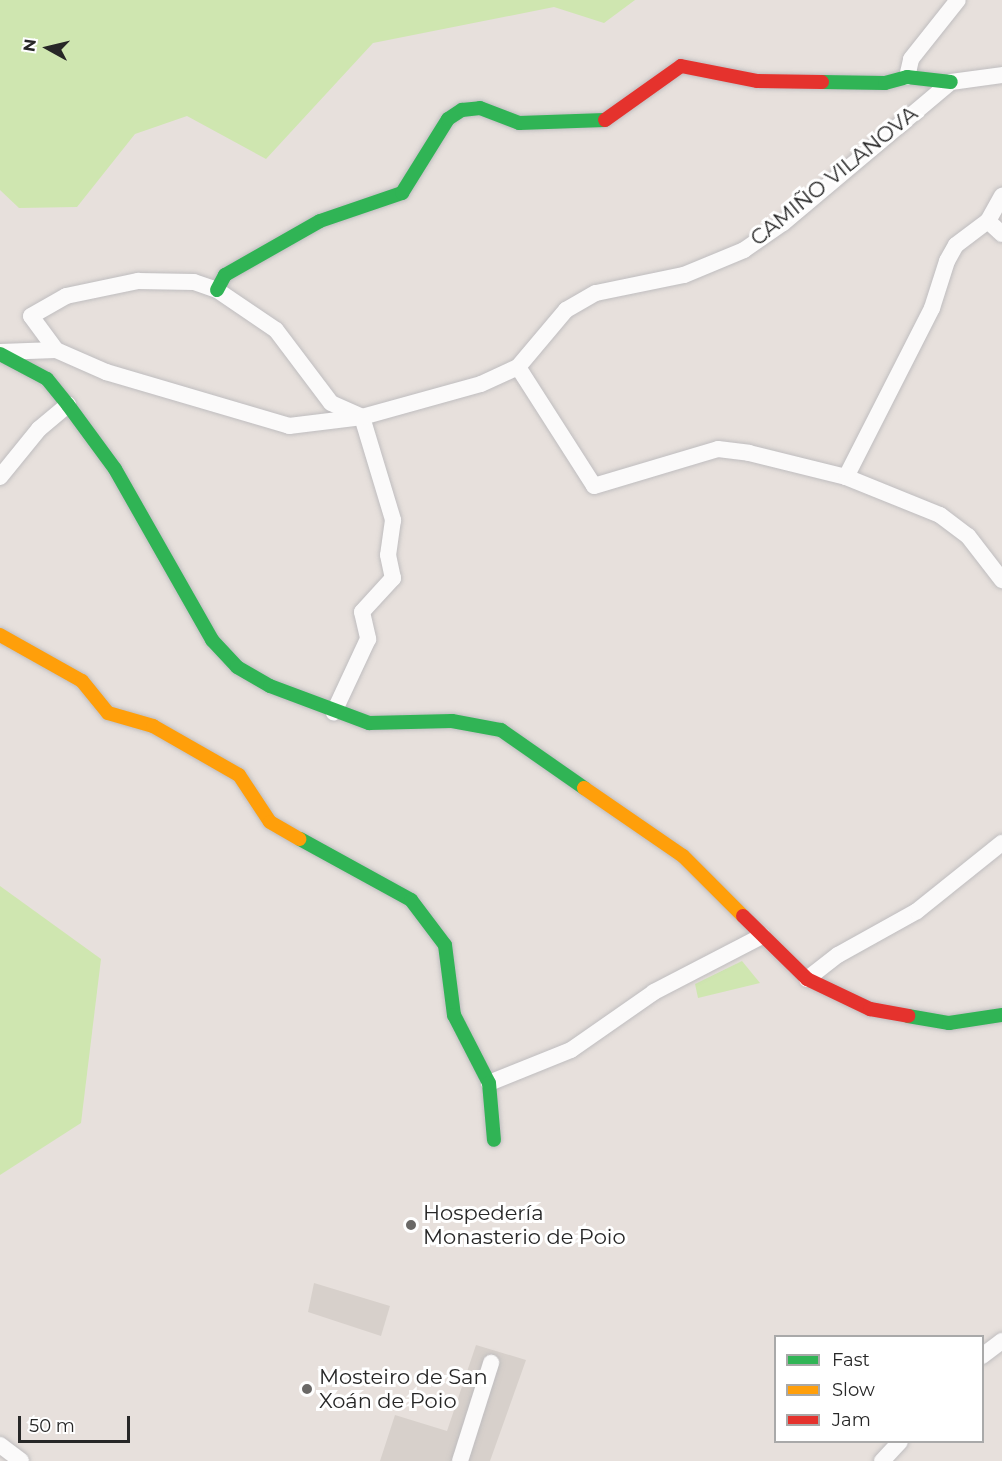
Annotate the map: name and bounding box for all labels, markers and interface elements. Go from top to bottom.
north arrow [18,18,78,78]
text: N [19,38,40,53]
street label: CAMIÑO VILANOVA [745,101,923,251]
place label: Hospedería Monasterio de Poio [423,1200,626,1250]
marker: Hospedería Monasterio de Poio [404,1218,418,1232]
legend [774,1335,984,1443]
text: Fast [832,1349,870,1371]
place label: Mosteiro de San Xoán de Poio [319,1364,488,1414]
text: Slow [832,1379,875,1401]
marker: Mosteiro de San Xoán de Poio [300,1382,314,1396]
scale bar [21,1404,134,1442]
text: Jam [832,1409,871,1431]
text: 50 m [29,1415,75,1437]

